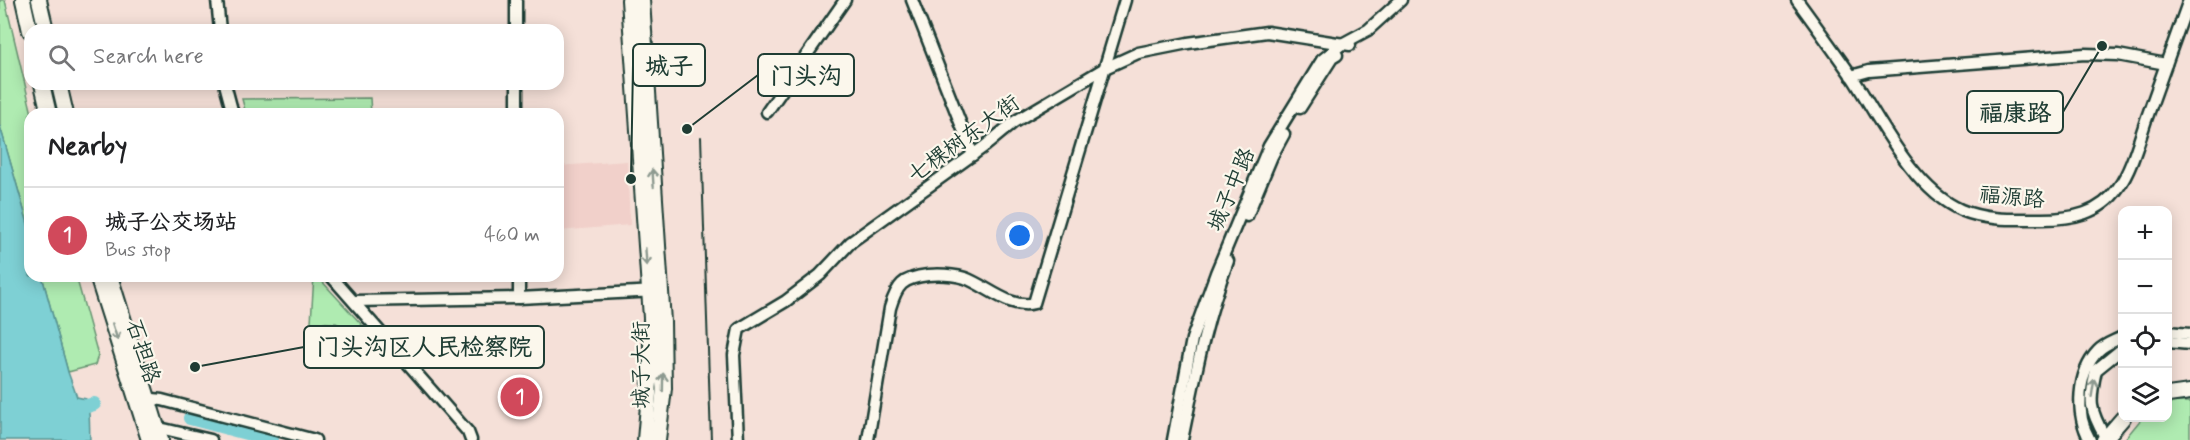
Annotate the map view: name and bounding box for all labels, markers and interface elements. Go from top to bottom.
search box [24,24,564,90]
icon: search [45,41,78,74]
text: Search here [93,43,204,71]
callout: 城子 [633,44,705,86]
text: 城子 [645,52,693,83]
callout: 门头沟 [758,54,854,96]
text: 门头沟 [770,62,842,93]
street label: 七棵树东大街 [903,89,1026,190]
callout: 福康路 [1967,91,2063,133]
text: 福康路 [1979,99,2052,130]
text: Nearby [48,130,127,164]
street label: 城子中路 [1202,144,1262,236]
one-way arrow [648,169,659,189]
street label: 福源路 [1978,181,2046,215]
map controls [2118,206,2172,422]
button: + [2118,206,2172,260]
text: 城子公交场站 [105,209,237,237]
your location [1005,221,1034,250]
text: 1 [63,222,72,249]
text: 460 m [484,222,540,249]
text: Bus stop [105,237,171,264]
one-way arrow [641,246,652,266]
button: − [2118,260,2172,314]
button: locate [2118,314,2172,368]
street label: 石担路 [119,316,166,387]
street label: 城子大街 [628,321,656,409]
one-way arrow [110,322,121,341]
callout: 门头沟区人民检察院 [304,326,544,368]
text: 门头沟区人民检察院 [316,333,532,364]
button: layers [2118,368,2172,422]
one-way arrow [658,372,669,392]
pin: 1 [500,374,540,420]
one-way arrow [2087,379,2098,399]

